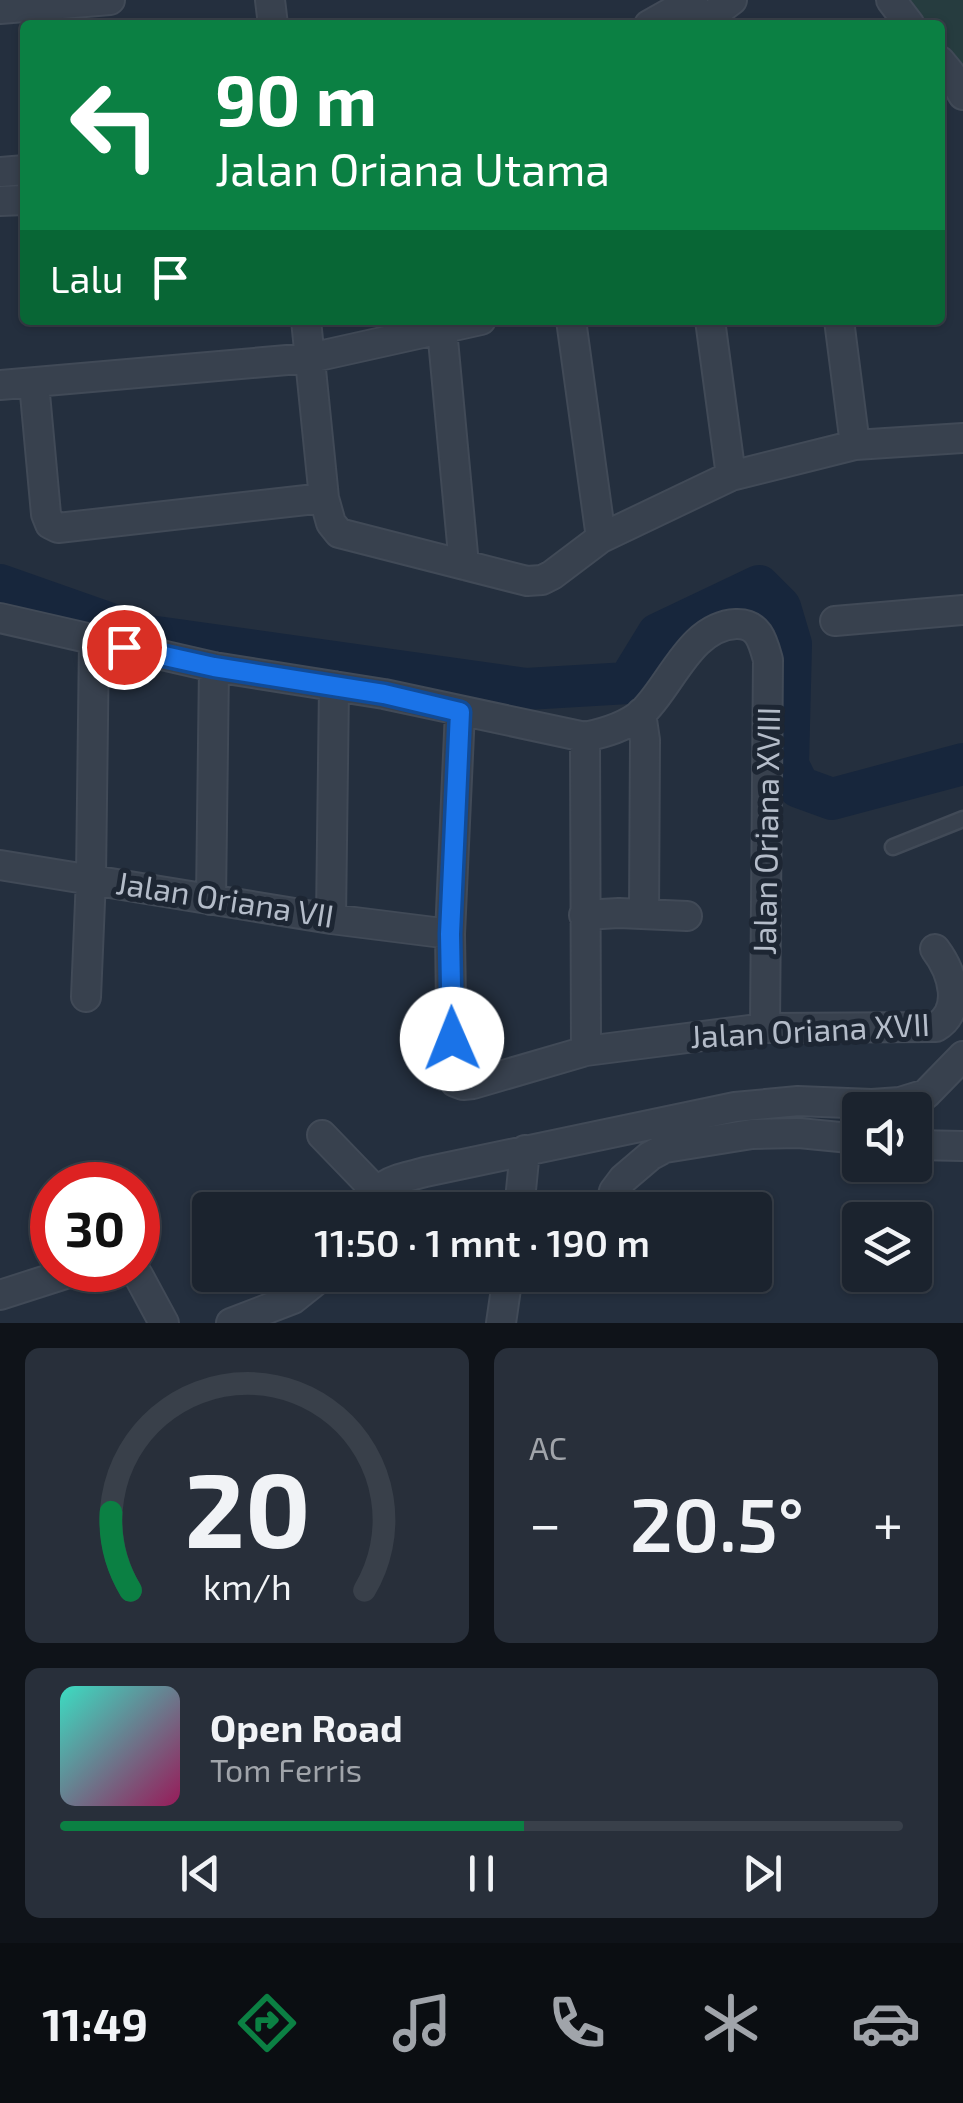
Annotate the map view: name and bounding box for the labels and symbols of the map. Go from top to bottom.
pin [82,605,167,690]
street label: Jalan Oriana XVIII [744,706,786,955]
street label: Jalan Oriana VII [114,862,337,934]
position arrow [400,987,504,1091]
street label: Jalan Oriana XVII [689,1004,931,1054]
speed limit sign: 30 [30,1162,160,1292]

